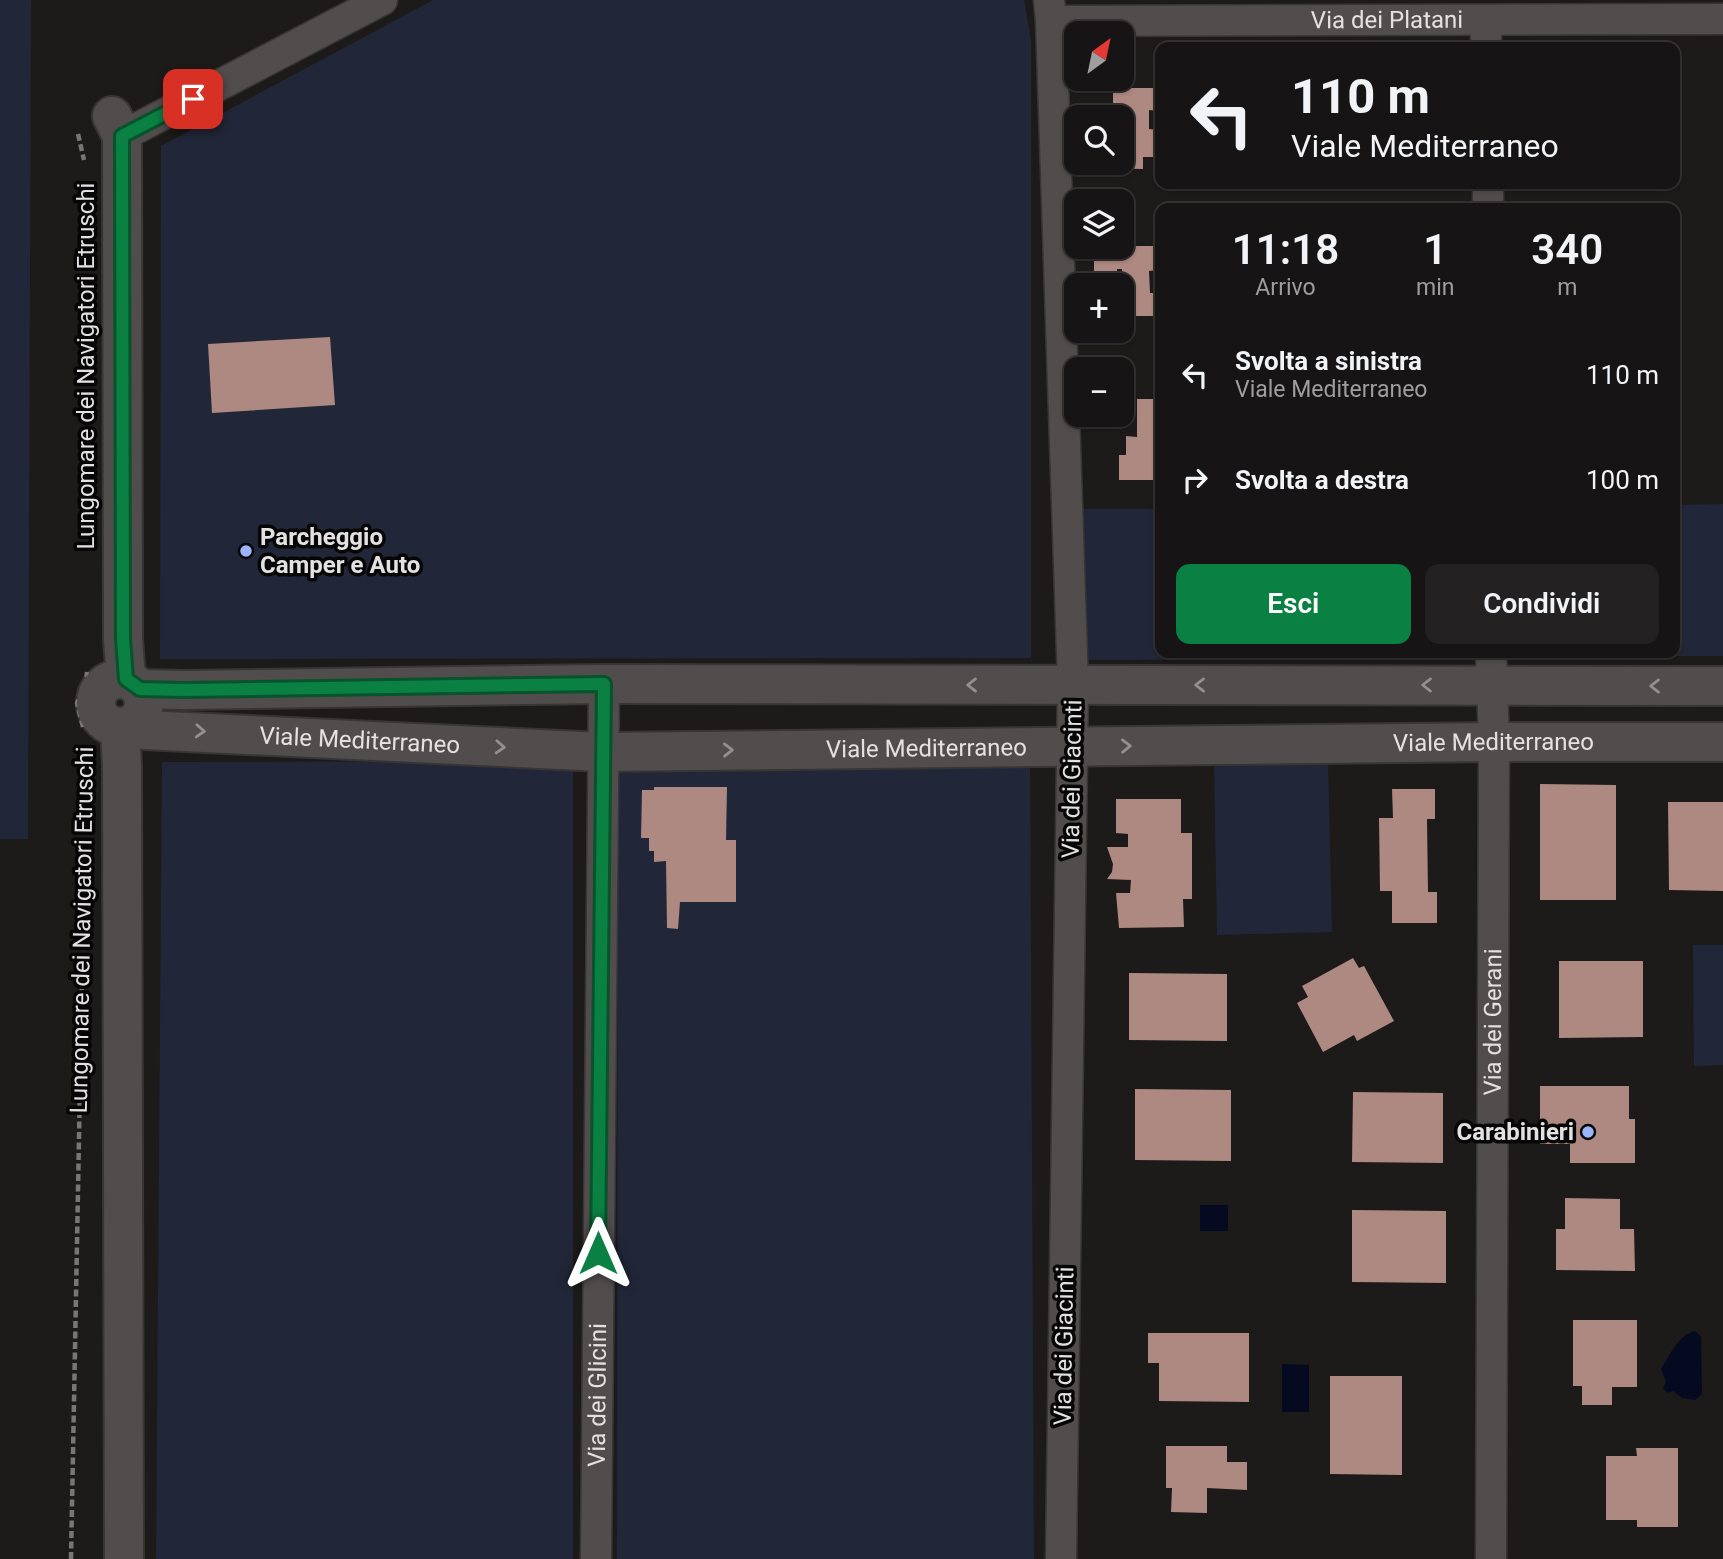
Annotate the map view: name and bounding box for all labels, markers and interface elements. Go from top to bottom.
street label: Via dei Platani [1311,6,1463,34]
north arrow [1064,21,1134,91]
map controls [1064,21,1134,427]
text: 110 m [1291,68,1430,125]
pin [163,69,223,129]
icon: left [1176,70,1267,161]
icon: arrive [174,80,212,118]
button: search [1064,105,1134,175]
text: Viale Mediterraneo [1291,127,1559,165]
street label: Lungomare dei Navigatori Etruschi [72,183,100,549]
button: layers [1064,189,1134,259]
text: 11:18 [1232,225,1339,274]
text: 1 [1423,225,1447,274]
text: 340 [1531,225,1603,274]
button: + [1064,273,1134,343]
text: Arrivo [1255,274,1316,301]
text: min [1416,274,1454,301]
text: m [1557,274,1577,301]
text: Svolta a sinistra [1235,346,1422,376]
icon: left [1176,356,1214,394]
button: − [1064,357,1134,427]
text: 110 m [1586,360,1659,390]
text: Viale Mediterraneo [1235,376,1427,403]
icon: right [1176,461,1214,499]
text: Svolta a destra [1235,465,1409,495]
text: 100 m [1586,465,1659,495]
place label: Parcheggio Camper e Auto [260,523,420,579]
marker: Parcheggio Camper e Auto [238,543,254,559]
button: Esci [1176,564,1411,644]
button: Condividi [1425,564,1659,644]
one-way arrow [967,677,977,693]
one-way arrow [1194,677,1205,693]
one-way arrow [1422,677,1432,693]
one-way arrow [1649,678,1660,694]
street label: Via dei Giacinti [1057,699,1087,859]
street label: Viale Mediterraneo [259,722,461,759]
one-way arrow [194,723,205,738]
street label: Viale Mediterraneo [1393,728,1594,757]
street label: Viale Mediterraneo [826,733,1027,763]
one-way arrow [1122,738,1132,754]
one-way arrow [495,739,506,754]
one-way arrow [722,743,733,758]
street label: Lungomare dei Navigatori Etruschi [65,746,99,1114]
street label: Via dei Gerani [1479,948,1507,1096]
place label: Carabinieri [1456,1118,1574,1146]
marker: Carabinieri [1580,1124,1596,1140]
position arrow [561,1216,635,1290]
street label: Via dei Giacinti [1049,1266,1079,1426]
street label: Via dei Glicini [583,1323,612,1467]

